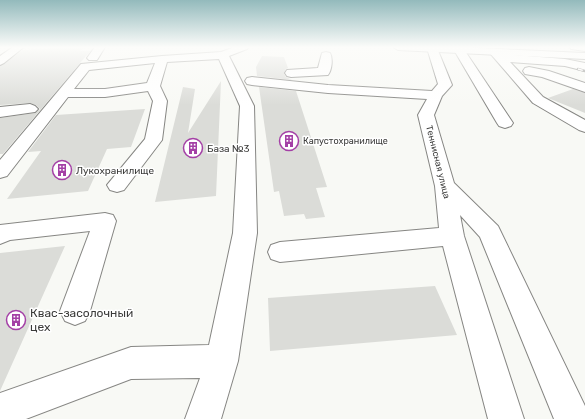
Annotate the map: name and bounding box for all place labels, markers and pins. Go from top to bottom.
building icon: Капустохранилище [278,130,300,152]
place label: Капустохранилище [303,136,388,146]
building icon: База №3 [182,137,204,159]
place label: База №3 [207,143,250,155]
building icon: Лукохранилище [51,159,73,181]
place label: Лукохранилище [76,165,154,177]
place label: Квас-засолочный цех [30,306,133,334]
building icon: Квас-засолочный цех [5,309,27,331]

